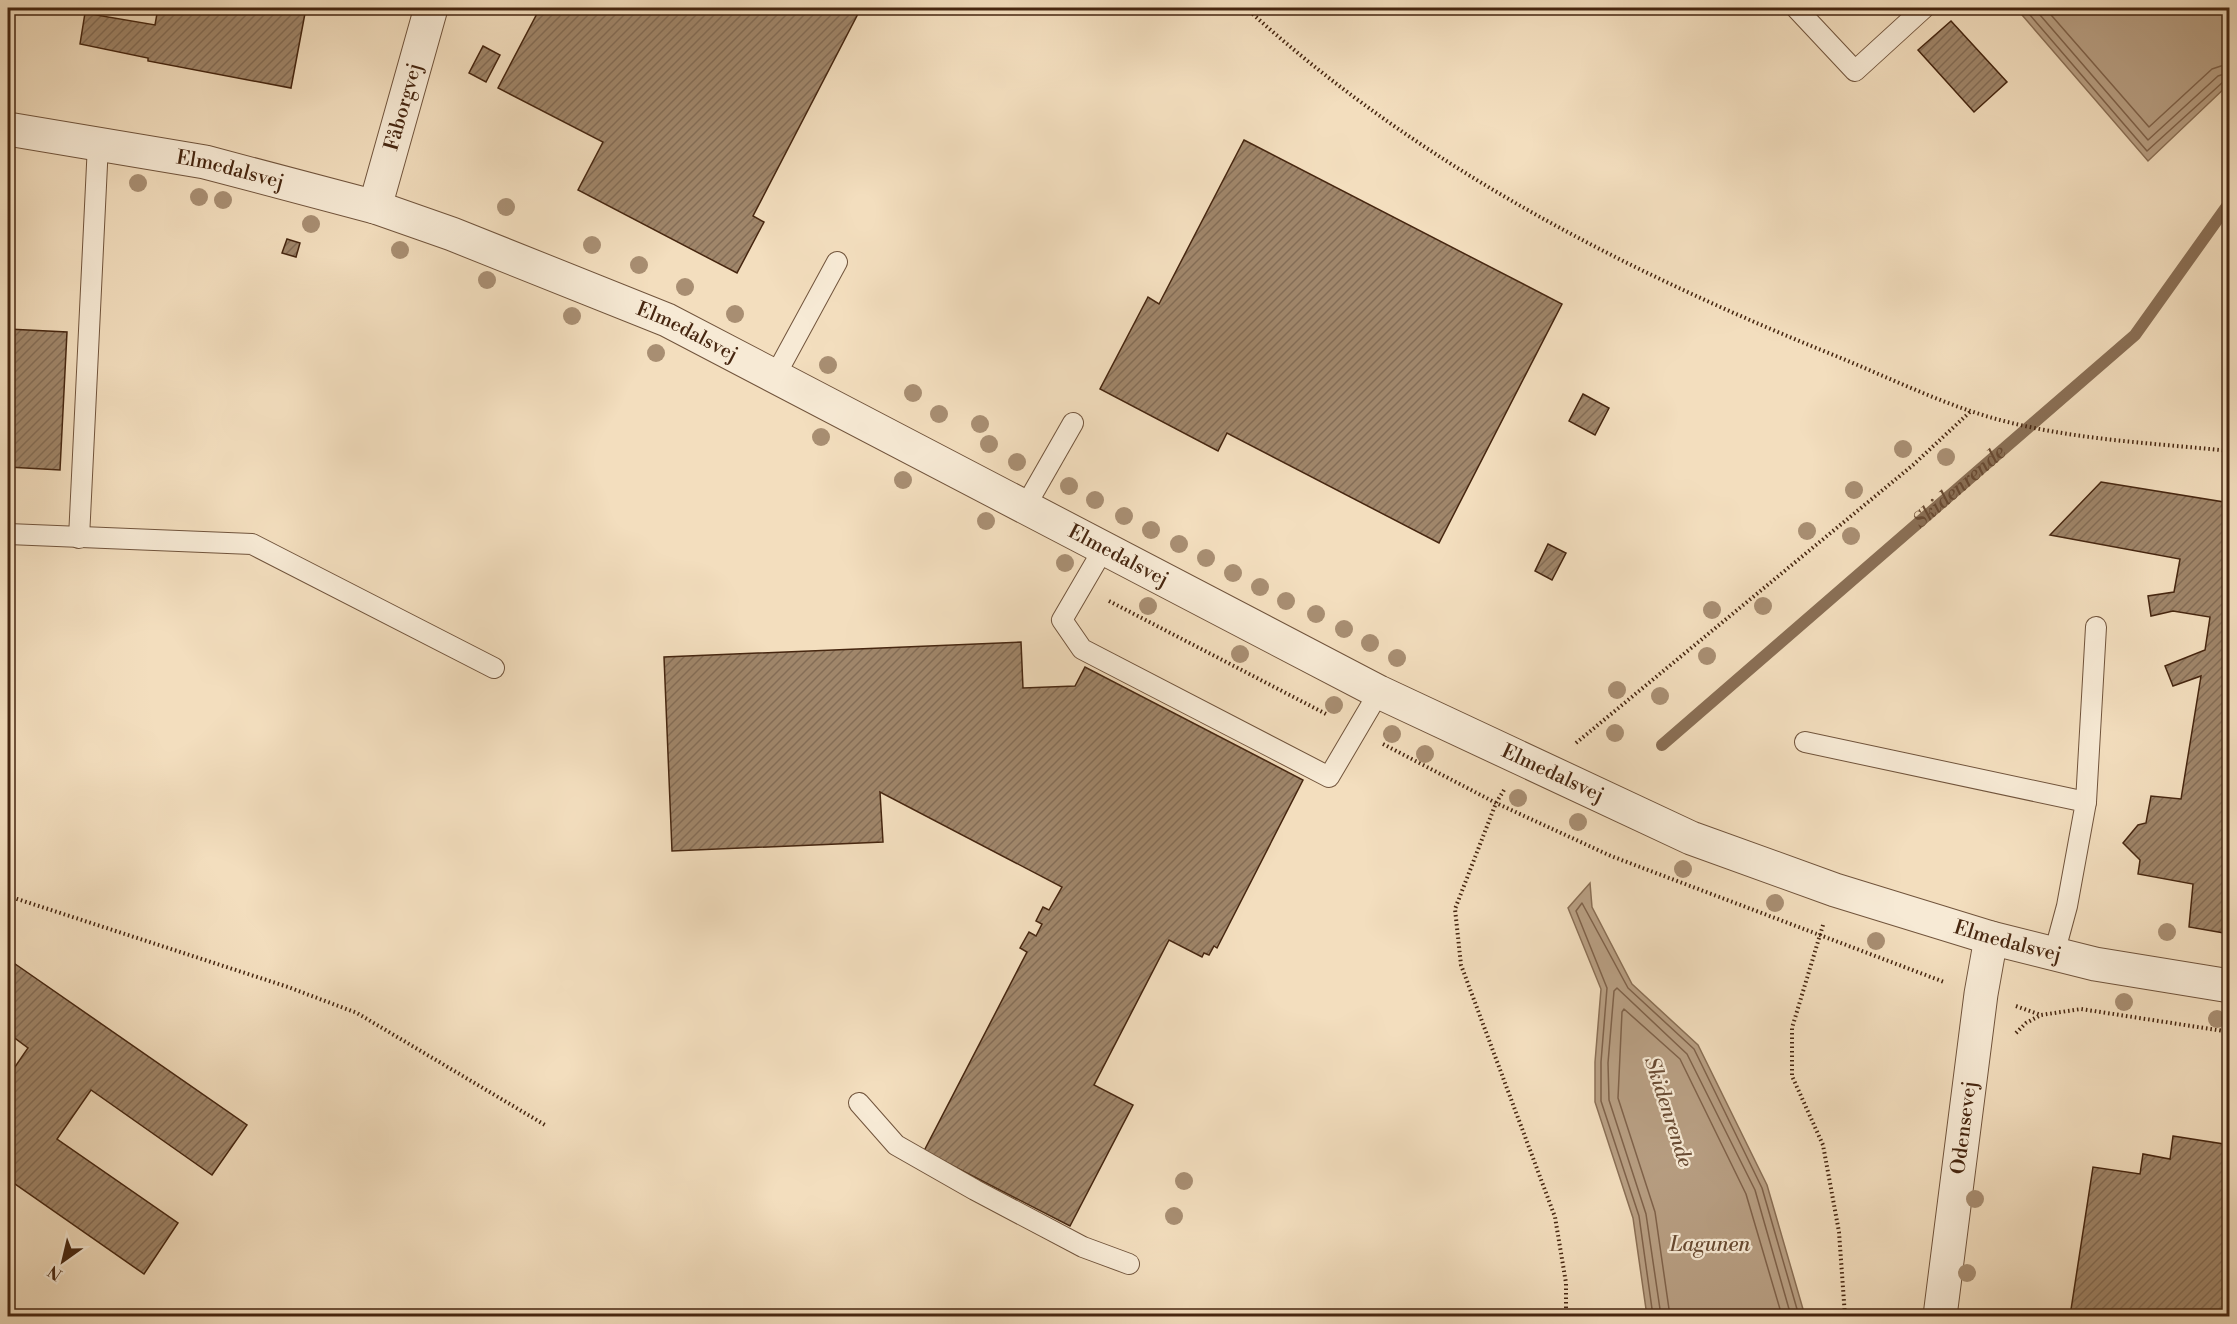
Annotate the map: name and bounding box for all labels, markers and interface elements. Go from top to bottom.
street label: Fåborgvej [379,60,427,154]
street label: Elmedalsvej [174,145,287,195]
street label: Elmedalsvej [633,297,742,367]
water label: Skidenrende [1908,439,2012,534]
street label: Elmedalsvej [1064,519,1173,592]
street label: Elmedalsvej [1498,739,1608,808]
street label: Elmedalsvej [1951,915,2064,968]
water label: Skidenrende [1638,1054,1698,1171]
street label: Odensevej [1946,1079,1982,1176]
north arrow [33,1231,93,1291]
water label: Lagunen [1669,1232,1750,1258]
text: N [44,1261,66,1284]

